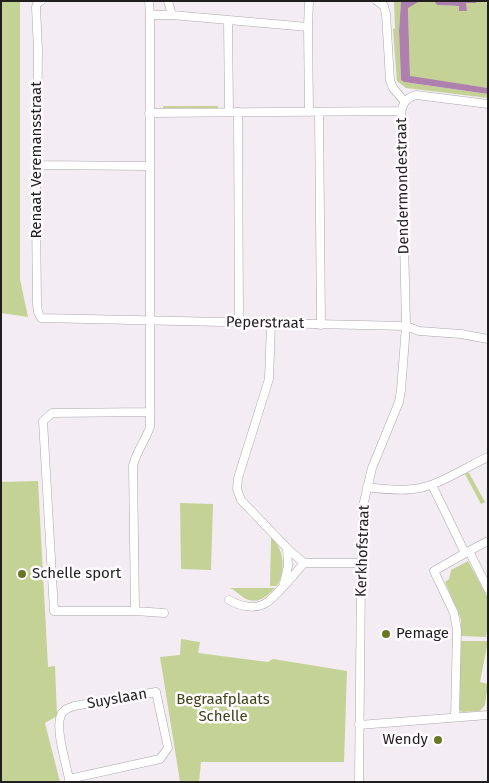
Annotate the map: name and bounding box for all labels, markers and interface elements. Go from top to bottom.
street label: Renaat Veremansstraat [28,81,46,239]
street label: Dendermondestraat [393,118,413,254]
street label: Peperstraat [226,313,304,333]
street label: Kerkhofstraat [352,505,374,597]
place label: Schelle sport [32,565,121,583]
marker: Schelle sport [16,568,28,580]
place label: Pemage [396,625,449,643]
marker: Pemage [380,628,392,640]
street label: Suyslaan [86,685,148,713]
park label: Begraafplaats Schelle [176,691,270,726]
place label: Wendy [382,731,428,749]
marker: Wendy [432,734,444,746]

